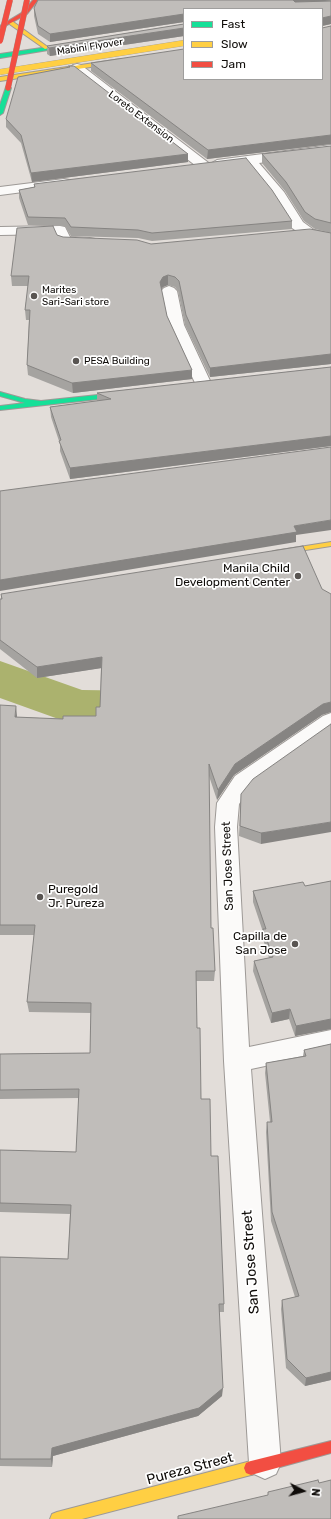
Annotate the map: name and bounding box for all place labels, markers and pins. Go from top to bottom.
place label: Marites Sari-Sari store [42,284,109,308]
marker: Marites Sari-Sari store [29,291,39,301]
place label: PESA Building [84,355,150,367]
marker: PESA Building [71,356,81,366]
place label: Manila Child Development Center [175,562,290,590]
marker: Manila Child Development Center [293,571,303,581]
place label: Puregold Jr. Pureza [48,883,104,911]
marker: Puregold Jr. Pureza [35,892,45,902]
place label: Capilla de San Jose [233,930,287,958]
marker: Capilla de San Jose [290,939,300,949]

